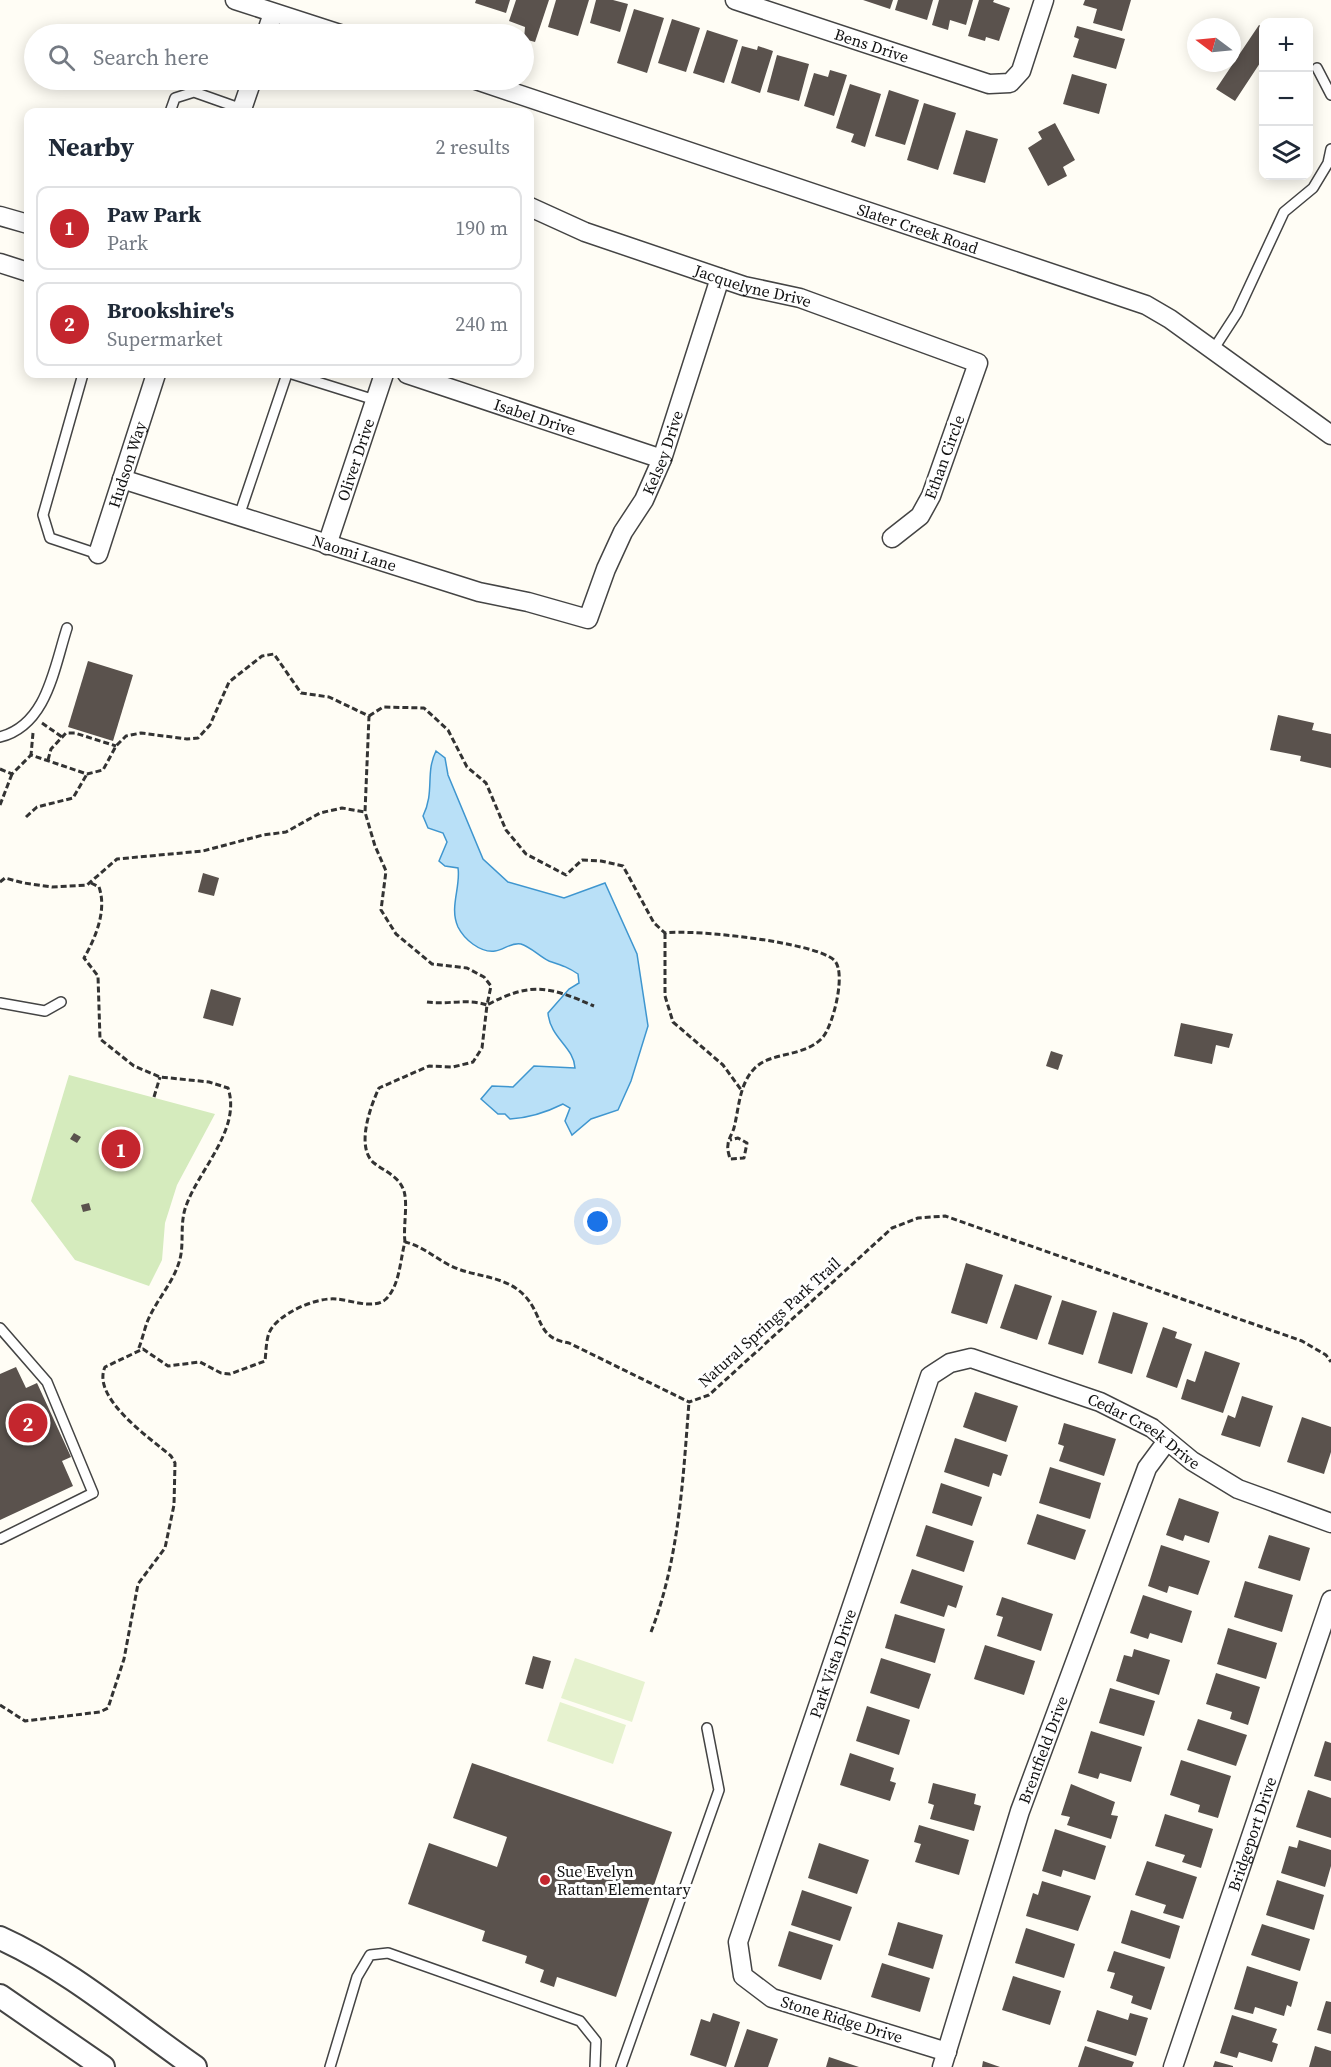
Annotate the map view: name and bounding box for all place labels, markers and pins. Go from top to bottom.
pin: 1 [102,1126,140,1172]
pin: 2 [9,1400,48,1446]
place label: Sue Evelyn Rattan Elementary [557,1860,692,1900]
marker: Sue Evelyn Rattan Elementary [538,1873,552,1887]

